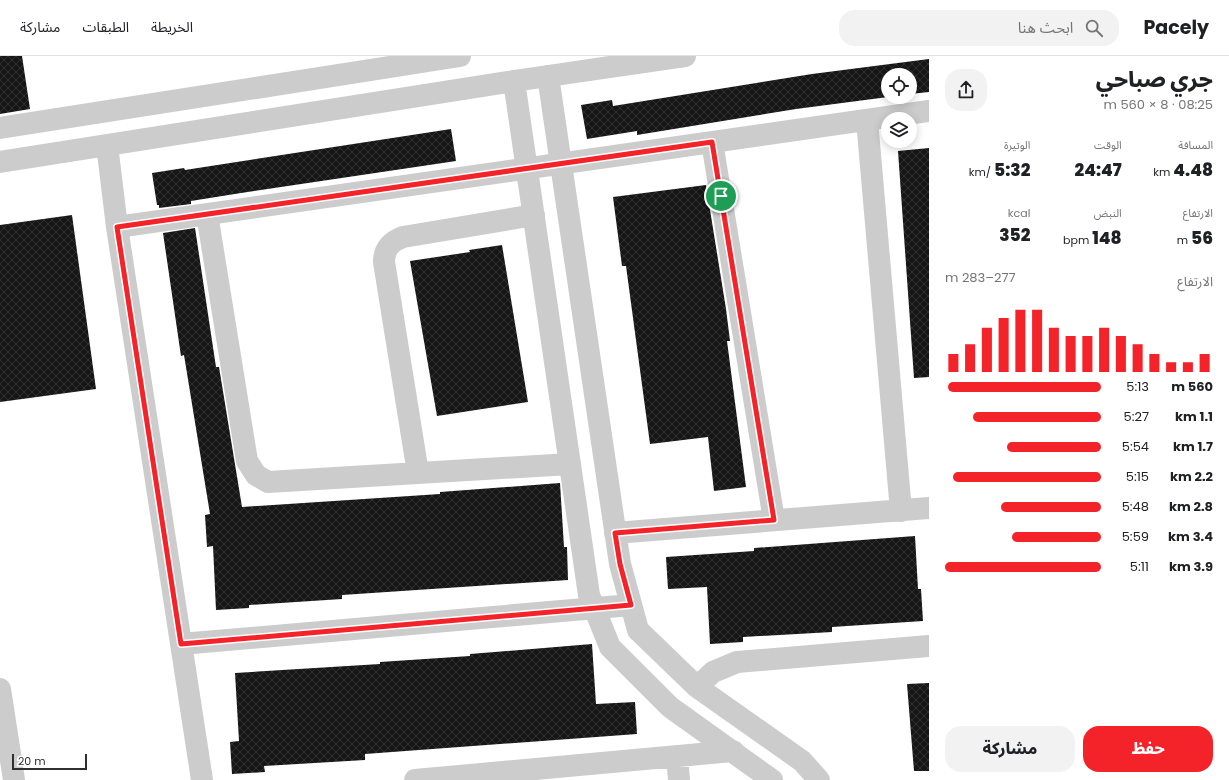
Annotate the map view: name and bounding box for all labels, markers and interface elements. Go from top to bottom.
search box [839,10,1119,46]
text: Pacely [1143,14,1209,41]
text: مشاركة [20,17,60,37]
text: الطبقات [82,17,129,37]
text: الخريطة [151,17,193,37]
text: ابحث هنا [1018,17,1073,38]
icon: search [1083,17,1105,39]
text: جري صباحي [1096,64,1213,95]
map controls [881,68,917,148]
button: locate [881,68,917,104]
button: share [945,69,987,111]
text: 08:25 · 8 × 560 m [1104,95,1213,114]
button: layers [881,112,917,148]
text: الوتيرة [1004,137,1030,153]
text: الوقت [1094,137,1122,153]
text: المسافة [1178,137,1213,153]
text: 5:32 [994,158,1030,182]
text: 24:47 [1074,158,1122,182]
text: 4.48 [1173,158,1213,182]
text: /km [969,164,994,180]
text: km [1153,164,1173,180]
pin [704,179,738,213]
icon: arrive [710,185,732,207]
text: kcal [1008,205,1030,221]
text: النبض [1094,205,1122,221]
text: الارتفاع [1183,205,1213,221]
text: 352 [999,223,1030,247]
text: 148 [1092,226,1122,250]
text: 56 [1191,226,1213,250]
text: bpm [1063,232,1092,248]
text: m [1177,232,1191,248]
text: 277–283 m [945,268,1016,287]
text: الارتفاع [1177,272,1213,291]
text: 5:13 [1126,377,1149,396]
text: 560 m [1171,377,1213,396]
text: 5:27 [1123,407,1149,426]
text: 1.1 km [1175,407,1213,426]
text: 5:54 [1122,437,1149,456]
text: 1.7 km [1173,437,1213,456]
text: 5:15 [1126,467,1149,486]
text: 2.2 km [1170,467,1213,486]
text: 5:48 [1122,497,1149,516]
text: 2.8 km [1169,497,1213,516]
text: 5:59 [1122,527,1149,546]
text: 3.4 km [1168,527,1213,546]
text: 5:11 [1130,557,1149,576]
text: 3.9 km [1169,557,1213,576]
button: مشاركة [945,726,1075,772]
button: حفظ [1083,726,1213,772]
scale bar [12,752,87,771]
text: 20 m [18,753,46,769]

